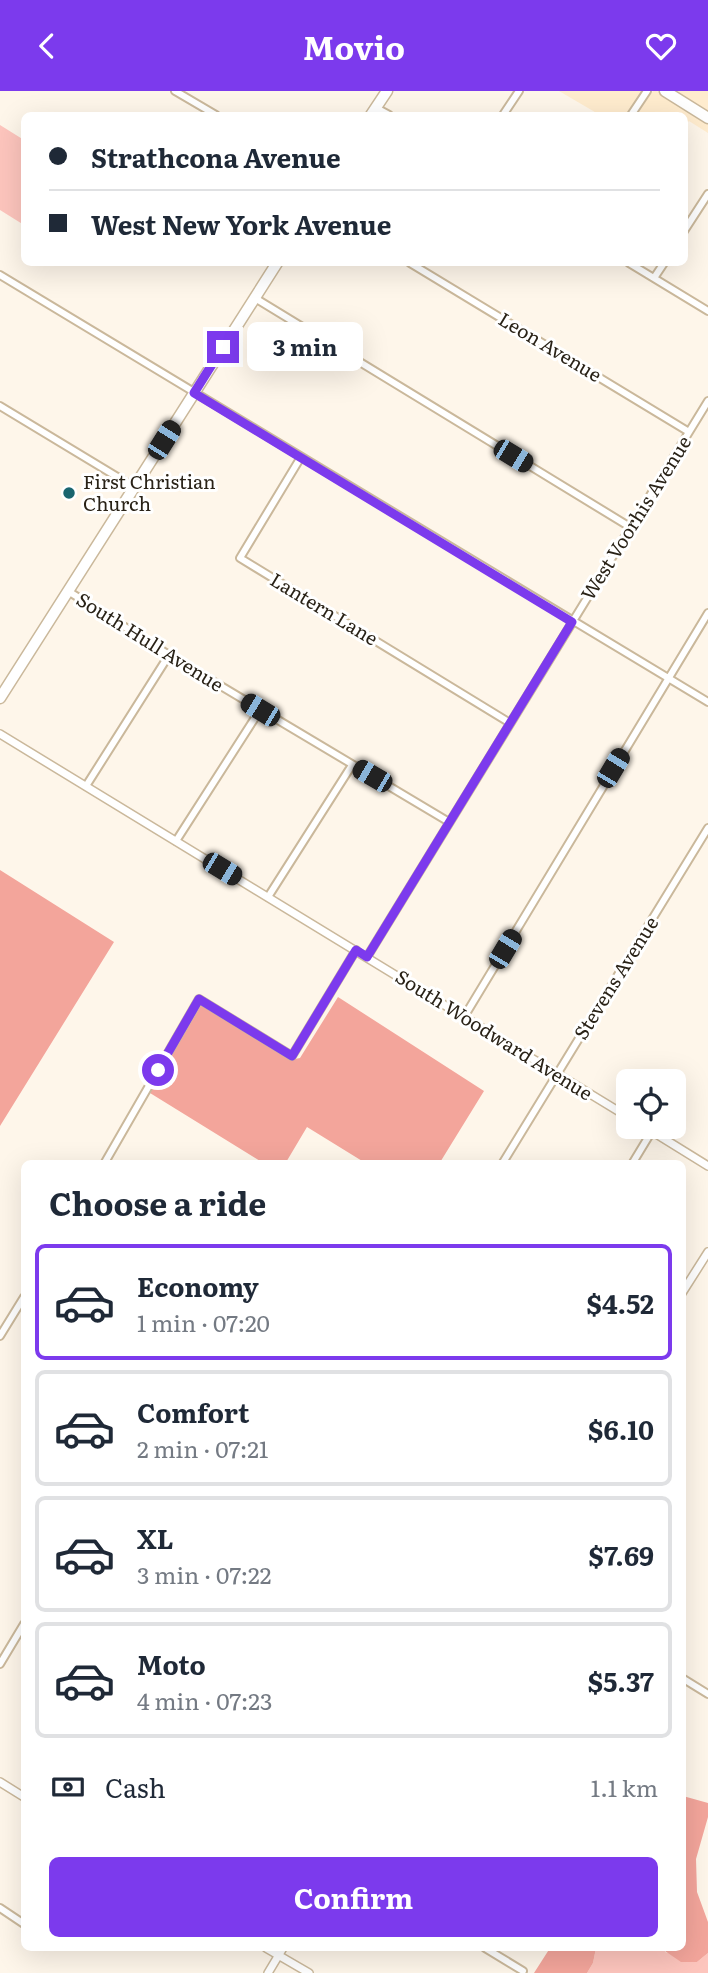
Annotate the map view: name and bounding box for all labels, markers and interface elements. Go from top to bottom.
text: Movio [303,22,405,70]
icon: back [28,27,66,65]
icon: heart [642,27,680,65]
text: Strathcona Avenue [91,137,341,176]
text: West New York Avenue [91,204,391,243]
street label: Leon Avenue [494,304,608,388]
callout: 3 min [248,323,363,371]
text: 3 min [273,329,337,363]
route end [207,331,239,363]
car [144,417,185,463]
street label: West Voorhis Avenue [573,430,697,605]
car [490,436,537,476]
place label: First Christian Church [83,467,216,517]
marker: First Christian Church [61,485,77,501]
street label: Lantern Lane [265,565,384,651]
street label: South Hull Avenue [72,585,230,698]
car [237,690,284,730]
car [594,745,633,791]
car [349,756,396,796]
car [199,849,246,889]
street label: Stevens Avenue [566,910,664,1044]
car [486,926,525,972]
street label: South Woodward Avenue [391,962,599,1106]
route start [142,1054,174,1086]
map controls [616,1069,686,1139]
button: locate [616,1069,686,1139]
text: Choose a ride [49,1178,266,1226]
text: Economy [137,1266,259,1305]
icon: car [53,1271,116,1334]
text: $4.52 [586,1283,654,1322]
text: 1 min · 07:20 [137,1305,270,1339]
text: Comfort [137,1392,249,1431]
icon: car [53,1397,116,1460]
text: $6.10 [588,1409,654,1448]
text: 2 min · 07:21 [137,1431,268,1465]
text: XL [137,1518,174,1557]
icon: car [53,1523,116,1586]
text: $7.69 [588,1535,654,1574]
text: 3 min · 07:22 [137,1557,271,1591]
text: Moto [137,1644,206,1683]
icon: car [53,1649,116,1712]
text: $5.37 [588,1661,654,1700]
text: 4 min · 07:23 [137,1683,272,1717]
text: Cash [105,1767,166,1806]
icon: cash [49,1768,87,1806]
text: 1.1 km [591,1770,658,1804]
button: Confirm [49,1857,658,1937]

